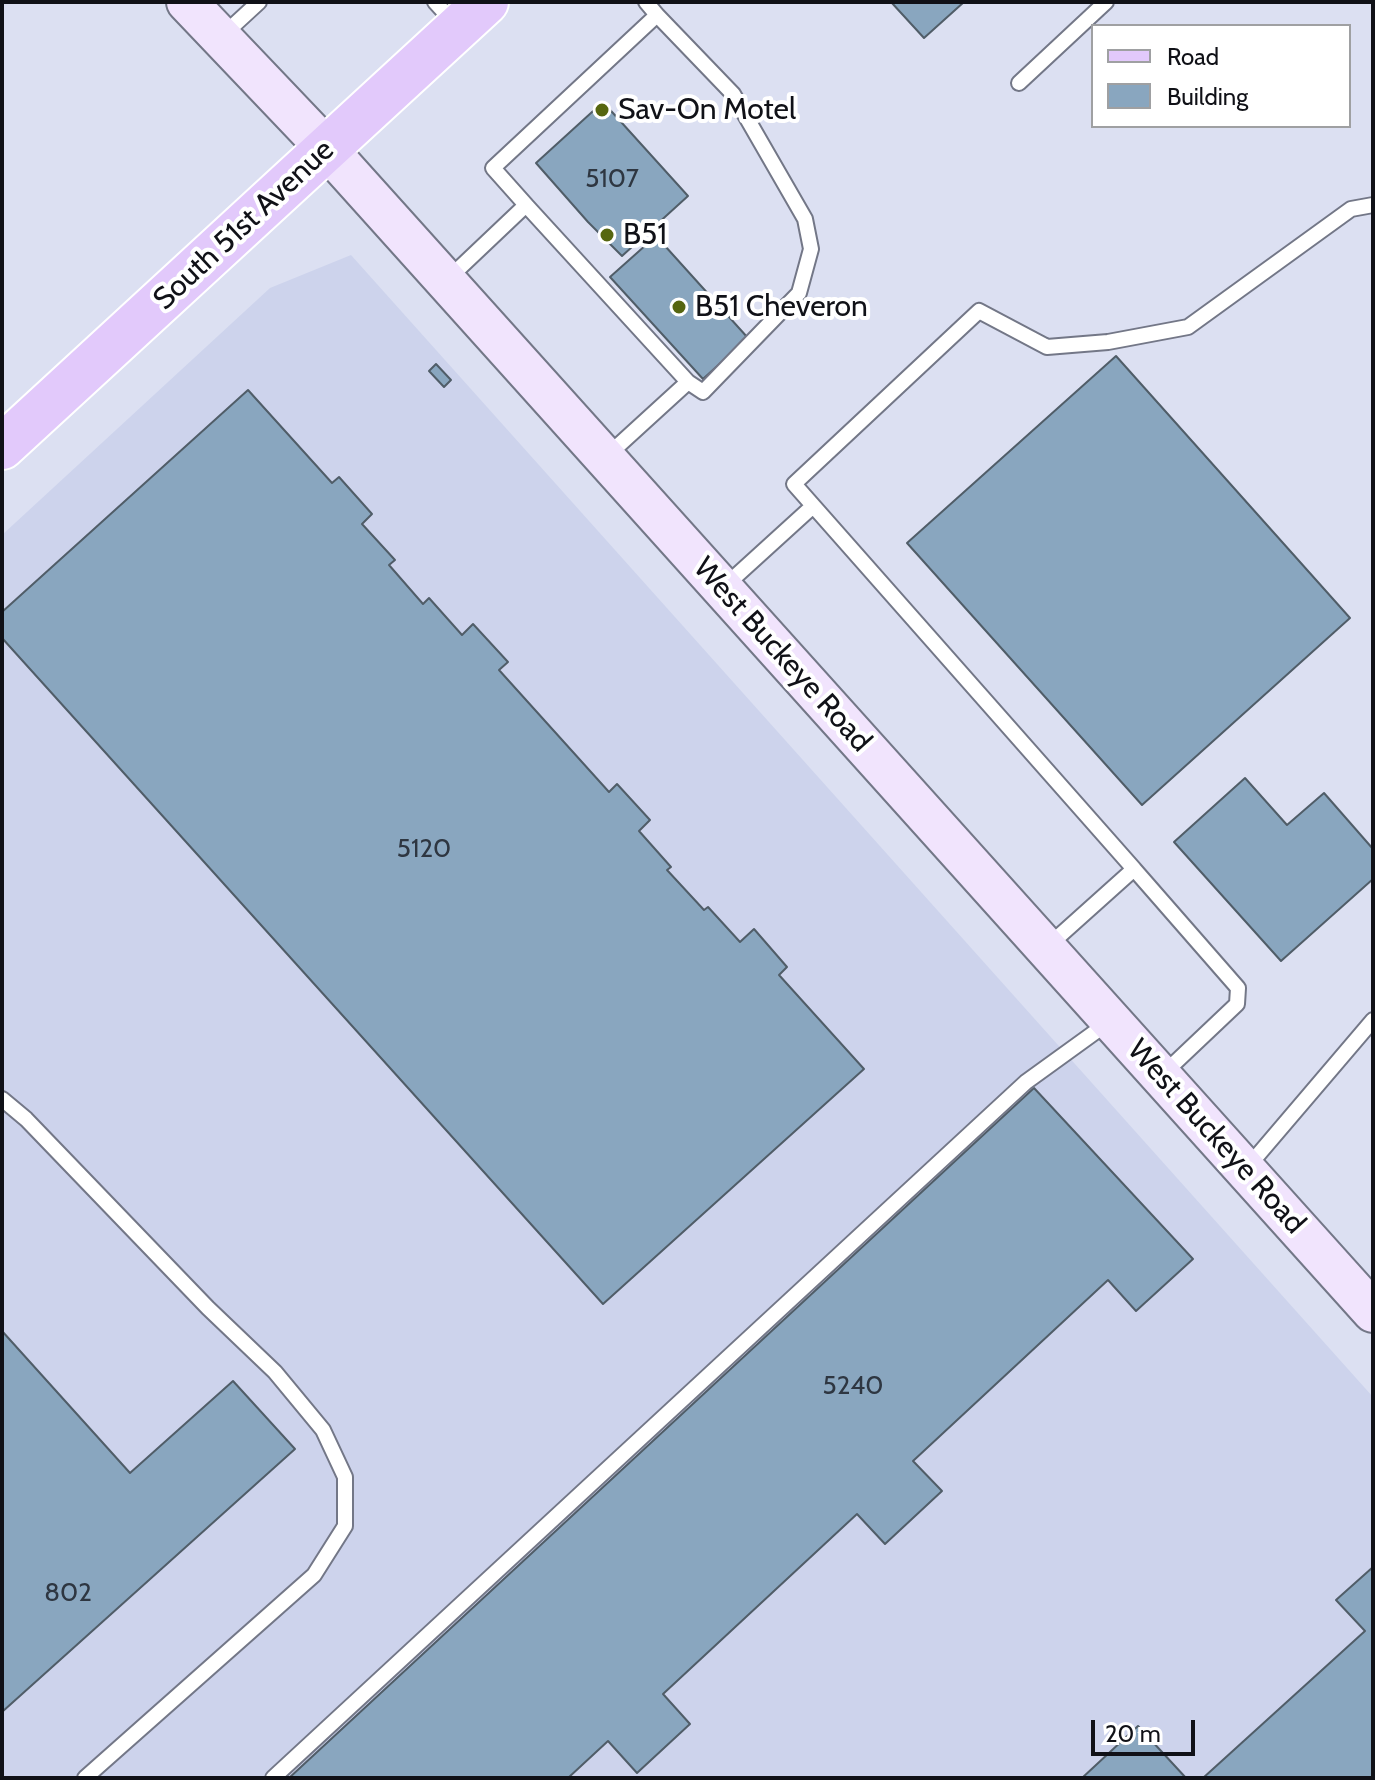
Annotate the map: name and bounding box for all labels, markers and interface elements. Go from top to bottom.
legend [1091,24,1351,128]
text: Road [1167,42,1219,71]
text: Building [1167,82,1248,111]
place label: Sav-On Motel [618,92,796,128]
marker: Sav-On Motel [593,101,611,119]
street label: South 51st Avenue [146,132,342,318]
house number: 5107 [585,163,639,195]
place label: B51 [623,217,667,253]
marker: B51 [598,226,616,244]
place label: B51 Cheveron [695,289,868,325]
marker: B51 Cheveron [670,298,688,316]
street label: West Buckeye Road [685,550,879,760]
house number: 5120 [397,833,451,865]
street label: West Buckeye Road [1119,1032,1313,1242]
house number: 5240 [823,1370,883,1402]
house number: 802 [44,1577,92,1609]
scale bar [1095,1704,1199,1754]
text: 20 m [1105,1719,1161,1748]

